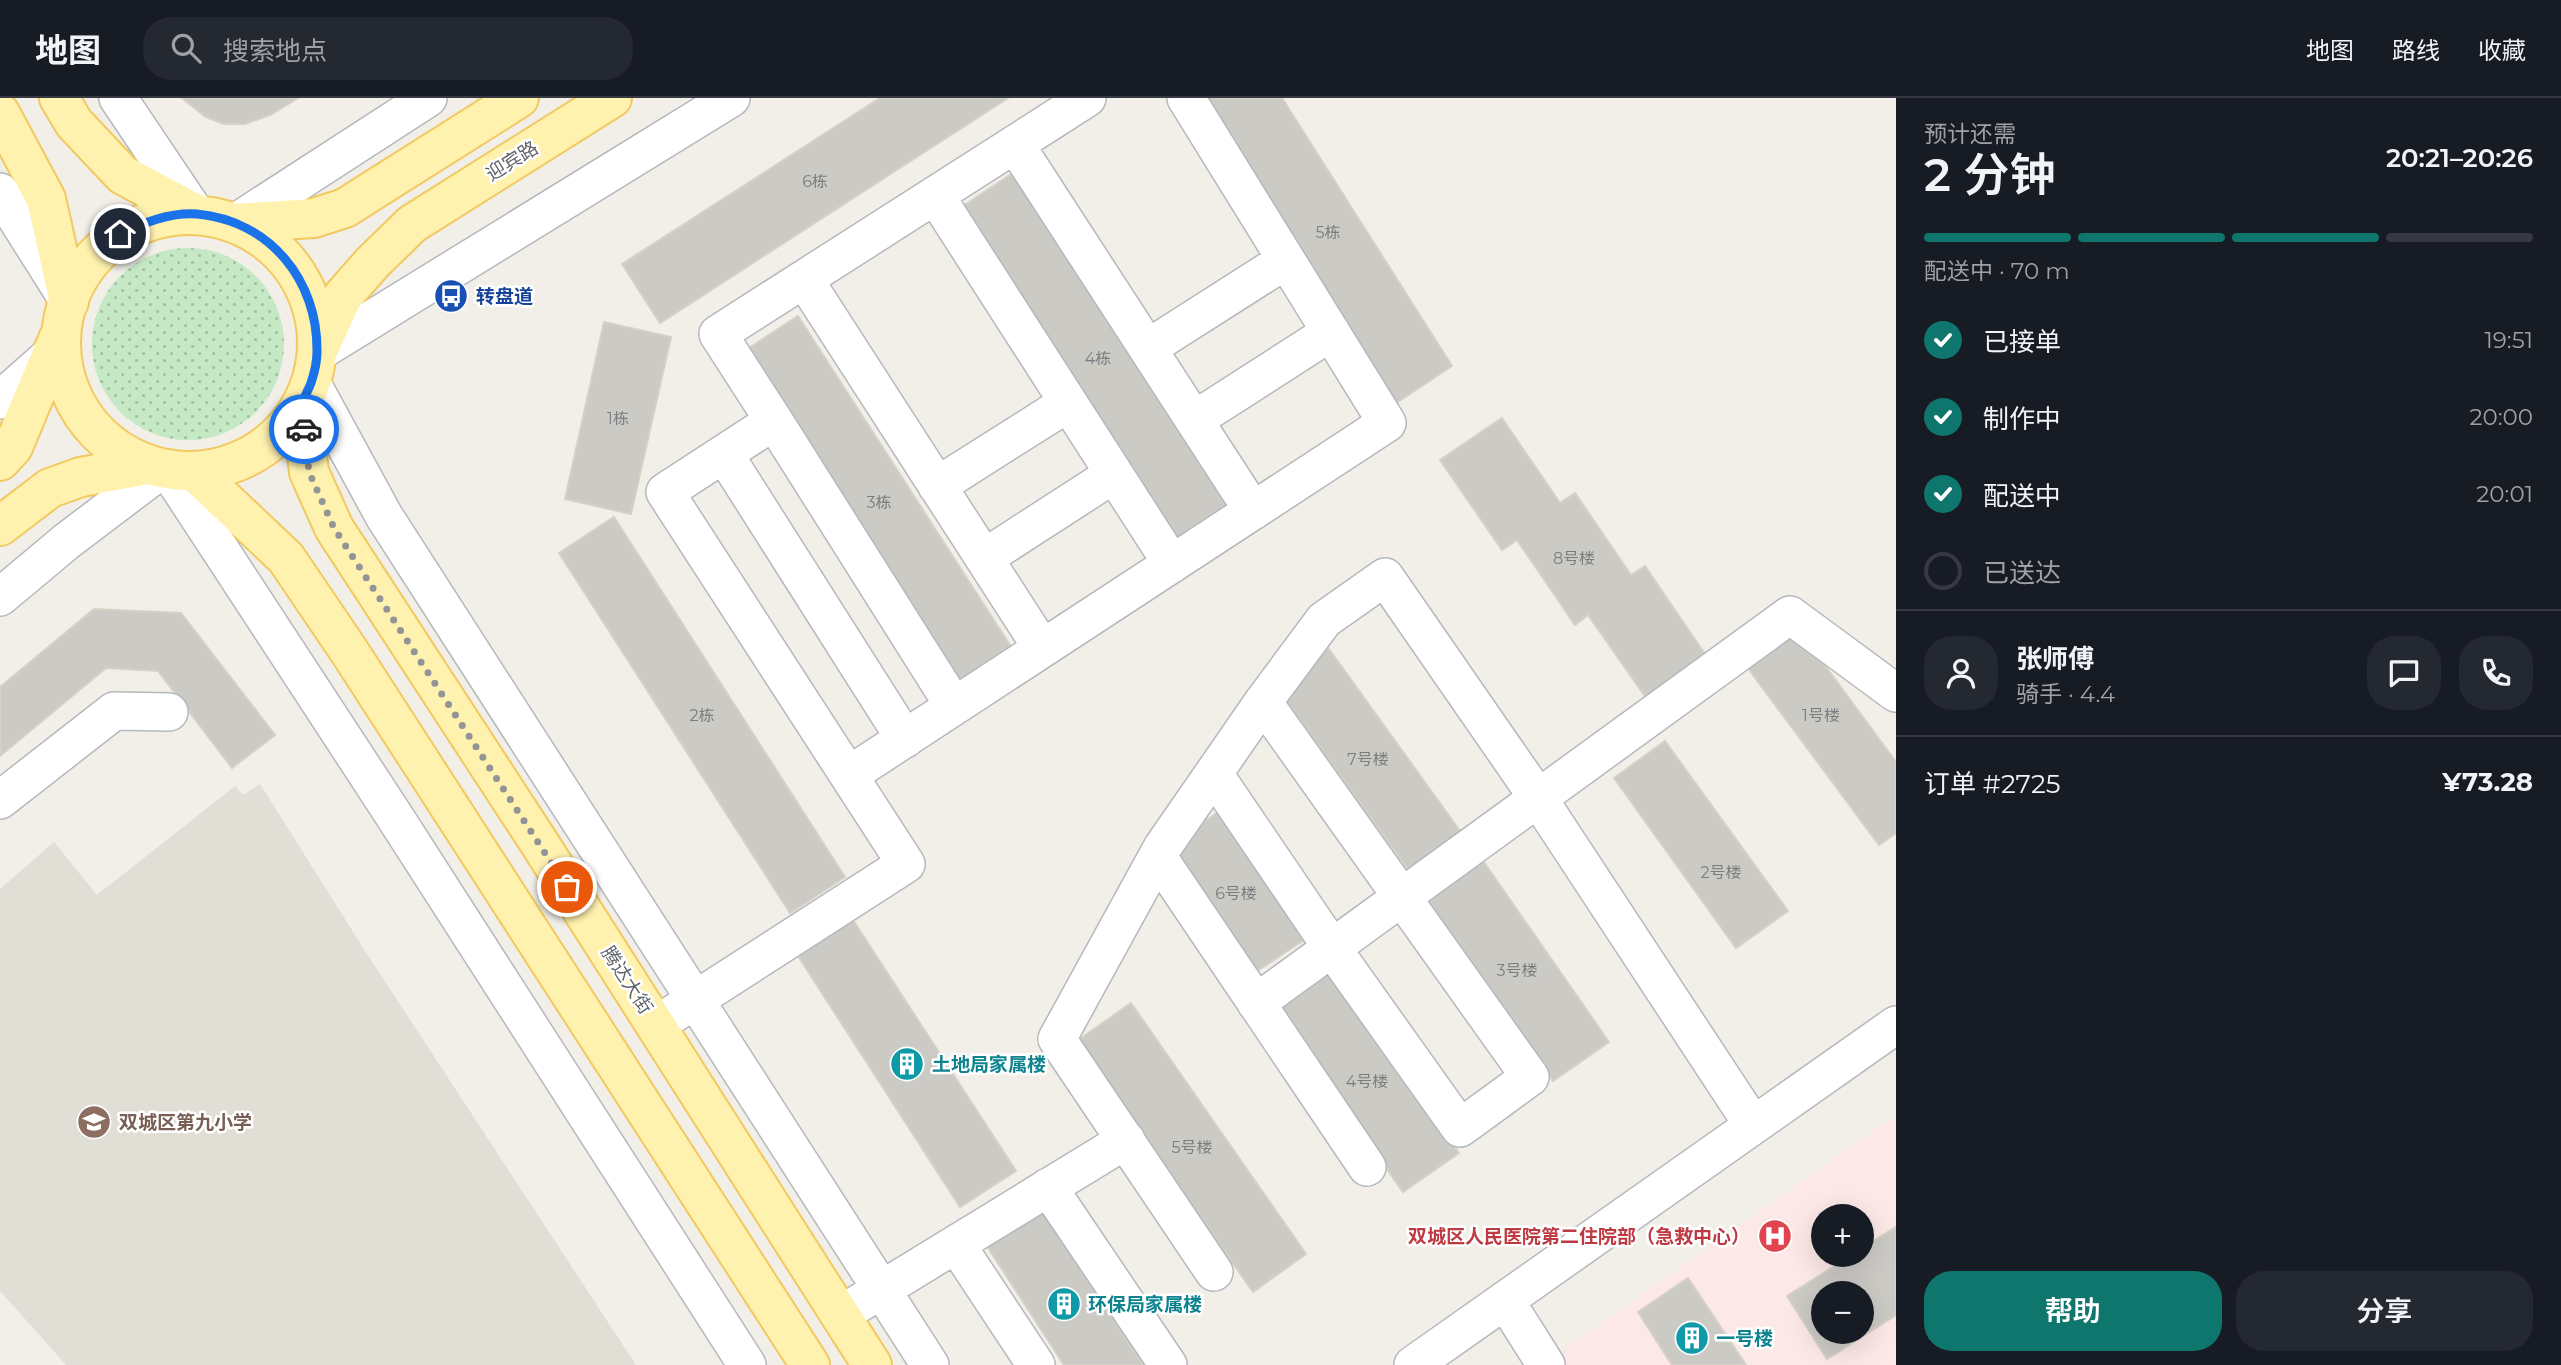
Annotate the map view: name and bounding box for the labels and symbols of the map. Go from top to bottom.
street label: 迎宾路 [482,136,542,186]
house number: 6栋 [802,172,828,191]
pin [90,204,150,264]
house number: 5栋 [1315,223,1341,242]
bus stop icon: 转盘道 [432,277,470,315]
place label: 转盘道 [476,285,533,308]
house number: 4栋 [1085,349,1111,368]
courier [269,394,339,464]
house number: 1栋 [607,409,629,428]
house number: 3栋 [866,493,892,512]
house number: 8号楼 [1553,549,1595,568]
house number: 2栋 [689,706,715,725]
house number: 1号楼 [1802,706,1840,725]
house number: 7号楼 [1347,750,1389,769]
pin [537,857,597,917]
house number: 2号楼 [1700,863,1742,882]
house number: 6号楼 [1215,884,1257,903]
street label: 腾达大街 [597,942,657,1018]
house number: 3号楼 [1496,961,1538,980]
building icon: 土地局家属楼 [888,1045,926,1083]
place label: 土地局家属楼 [932,1053,1046,1076]
house number: 4号楼 [1346,1072,1388,1091]
school or university icon: 双城区第九小学 [75,1103,113,1141]
place label: 双城区第九小学 [119,1111,252,1134]
house number: 5号楼 [1171,1138,1213,1157]
hospital icon: 双城区人民医院第二住院部（急救中心） [1756,1217,1794,1255]
place label: 双城区人民医院第二住院部（急救中心） [1408,1225,1750,1248]
building icon: 环保局家属楼 [1045,1285,1083,1323]
place label: 环保局家属楼 [1088,1293,1202,1316]
building icon: 一号楼 [1673,1319,1711,1357]
place label: 一号楼 [1716,1327,1773,1350]

